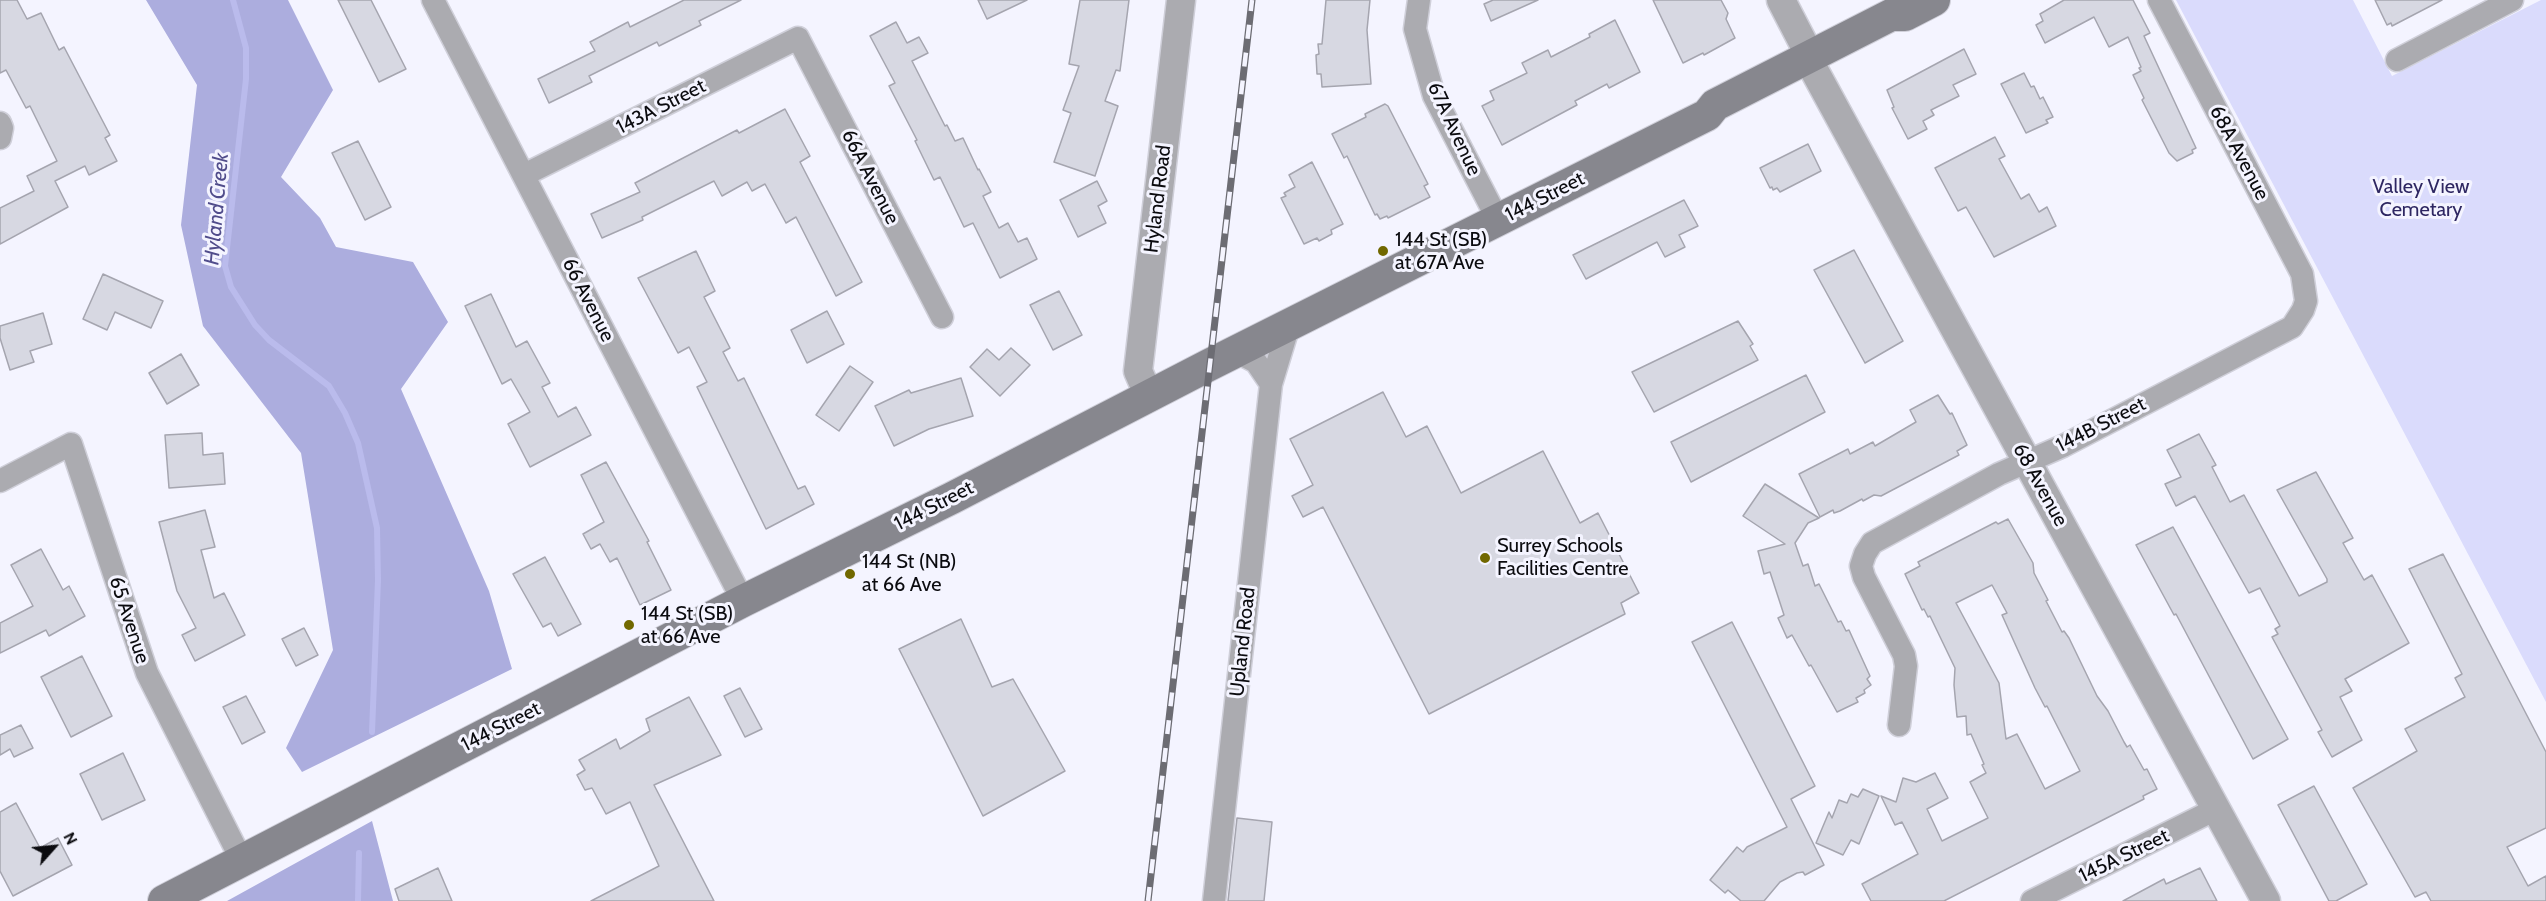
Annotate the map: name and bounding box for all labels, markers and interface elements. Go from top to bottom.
street label: 143A Street [612,74,710,140]
street label: 67A Avenue [1422,78,1486,180]
street label: 68A Avenue [2204,102,2274,204]
street label: 66A Avenue [836,126,904,228]
street label: Hyland Road [1139,144,1177,254]
water label: Hyland Creek [200,152,234,266]
street label: 144 Street [1501,167,1589,227]
park label: Valley View Cemetary [2372,175,2470,222]
place label: 144 St (SB) at 67A Ave [1395,228,1487,275]
marker: 144 St (SB) at 67A Ave [1376,244,1390,258]
street label: 66 Avenue [557,254,619,346]
street label: 144B Street [2052,392,2150,458]
street label: 68 Avenue [2007,439,2073,531]
street label: 144 Street [890,476,978,536]
place label: Surrey Schools Facilities Centre [1497,534,1629,581]
place label: 144 St (NB) at 66 Ave [862,550,957,597]
marker: Surrey Schools Facilities Centre [1478,551,1492,565]
marker: 144 St (NB) at 66 Ave [843,567,857,581]
street label: 65 Avenue [104,573,154,667]
street label: Upland Road [1225,586,1261,698]
place label: 144 St (SB) at 66 Ave [641,602,733,649]
marker: 144 St (SB) at 66 Ave [622,618,636,632]
street label: 144 Street [457,697,545,757]
north arrow [24,817,84,877]
street label: 145A Street [2075,824,2173,888]
text: N [59,829,82,848]

